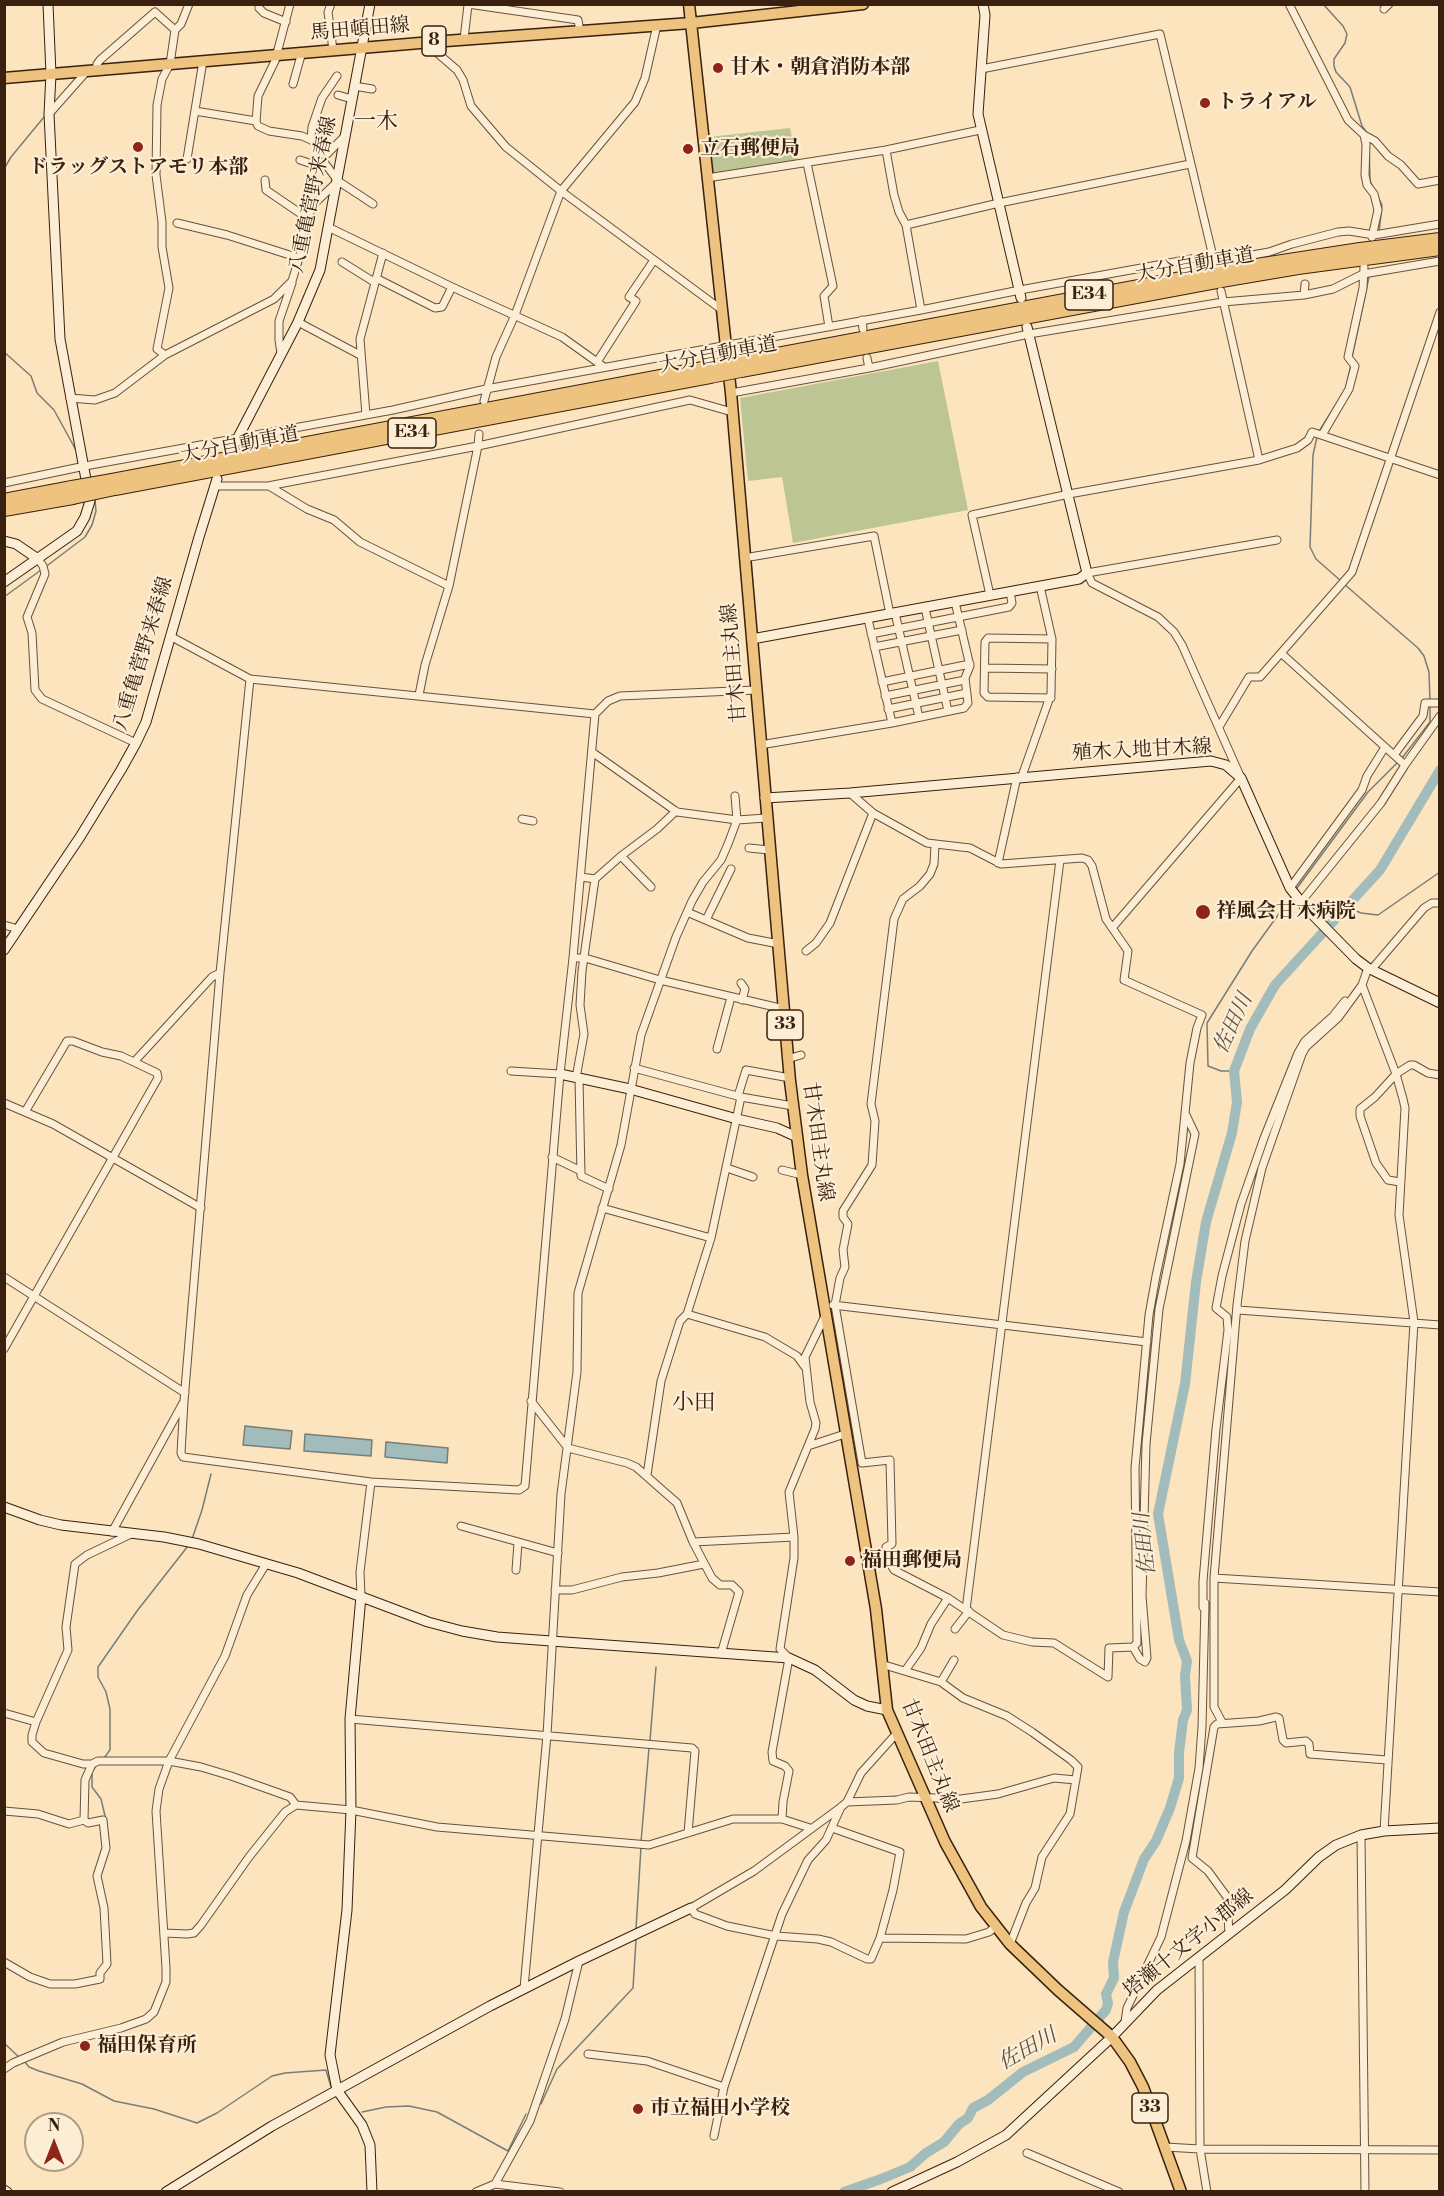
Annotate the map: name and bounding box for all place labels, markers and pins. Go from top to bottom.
place label: 甘木・朝倉消防本部 [730,56,910,80]
marker: 甘木・朝倉消防本部 [711,61,725,75]
place label: トライアル [1217,91,1317,115]
marker: トライアル [1198,96,1212,110]
place label: 立石郵便局 [700,137,800,161]
marker: ドラッグストアモリ本部 [131,140,145,154]
marker: 立石郵便局 [681,142,695,156]
place label: ドラッグストアモリ本部 [28,156,248,180]
place label: 祥風会甘木病院 [1216,900,1356,924]
marker: 祥風会甘木病院 [1194,903,1212,921]
place label: 福田郵便局 [862,1549,962,1573]
marker: 福田郵便局 [843,1554,857,1568]
place label: 福田保育所 [97,2034,197,2058]
marker: 福田保育所 [78,2039,92,2053]
place label: 市立福田小学校 [650,2097,790,2121]
marker: 市立福田小学校 [631,2102,645,2116]

